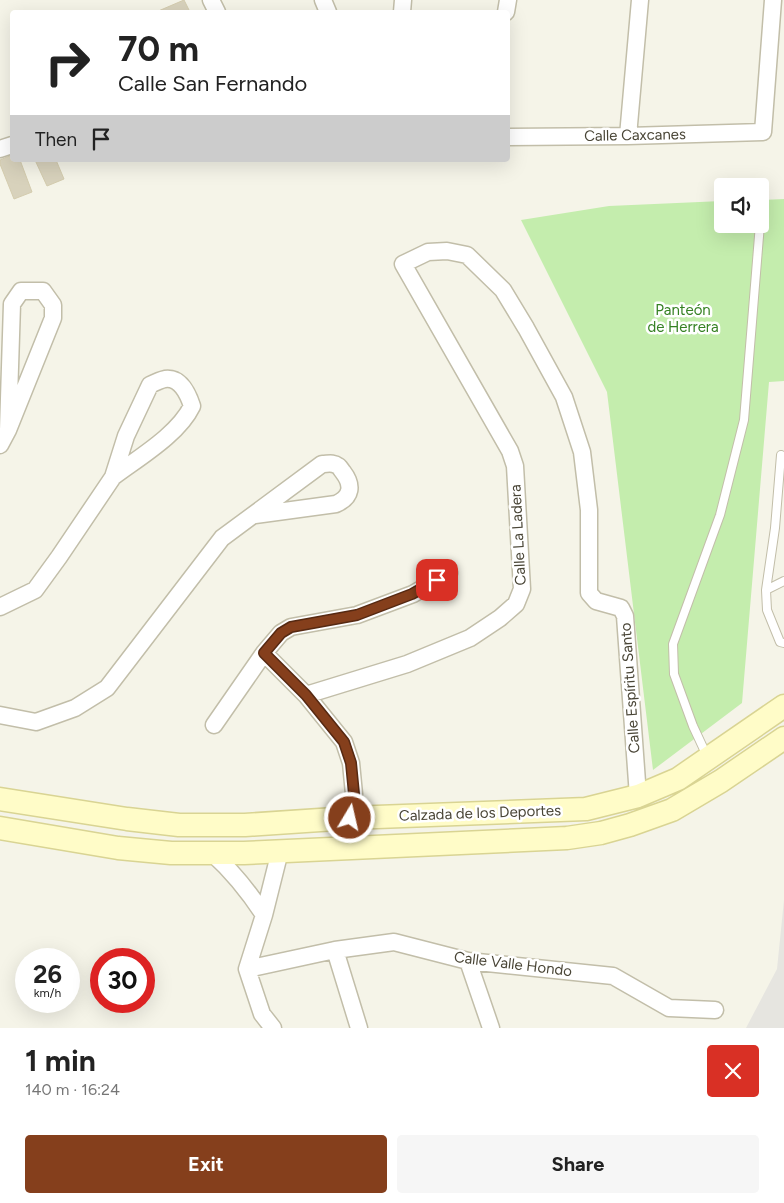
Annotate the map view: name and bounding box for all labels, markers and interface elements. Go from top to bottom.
text: 70 m [118,28,199,70]
icon: right [35,30,100,95]
text: Calle San Fernando [118,70,307,97]
icon: arrive [87,125,115,153]
street label: Calle Caxcanes [584,125,686,145]
text: Then [35,128,77,151]
map controls [714,178,769,233]
button: sound [714,178,769,233]
park label: Panteón de Herrera [647,301,719,336]
street label: Calle La Ladera [506,484,530,586]
pin [416,559,458,601]
icon: arrive [423,566,451,594]
street label: Calle Espíritu Santo [616,622,644,754]
position arrow [323,791,375,843]
street label: Calzada de los Deportes [399,801,561,825]
speed limit sign: 30 [90,948,155,1013]
street label: Calle Valle Hondo [453,948,573,980]
text: 26 [33,959,62,989]
text: km/h [34,986,61,1000]
text: 1 min [25,1042,96,1079]
button: close [707,1045,759,1097]
text: 140 m · 16:24 [25,1080,120,1099]
button: Exit [25,1135,387,1193]
button: Share [397,1135,759,1193]

